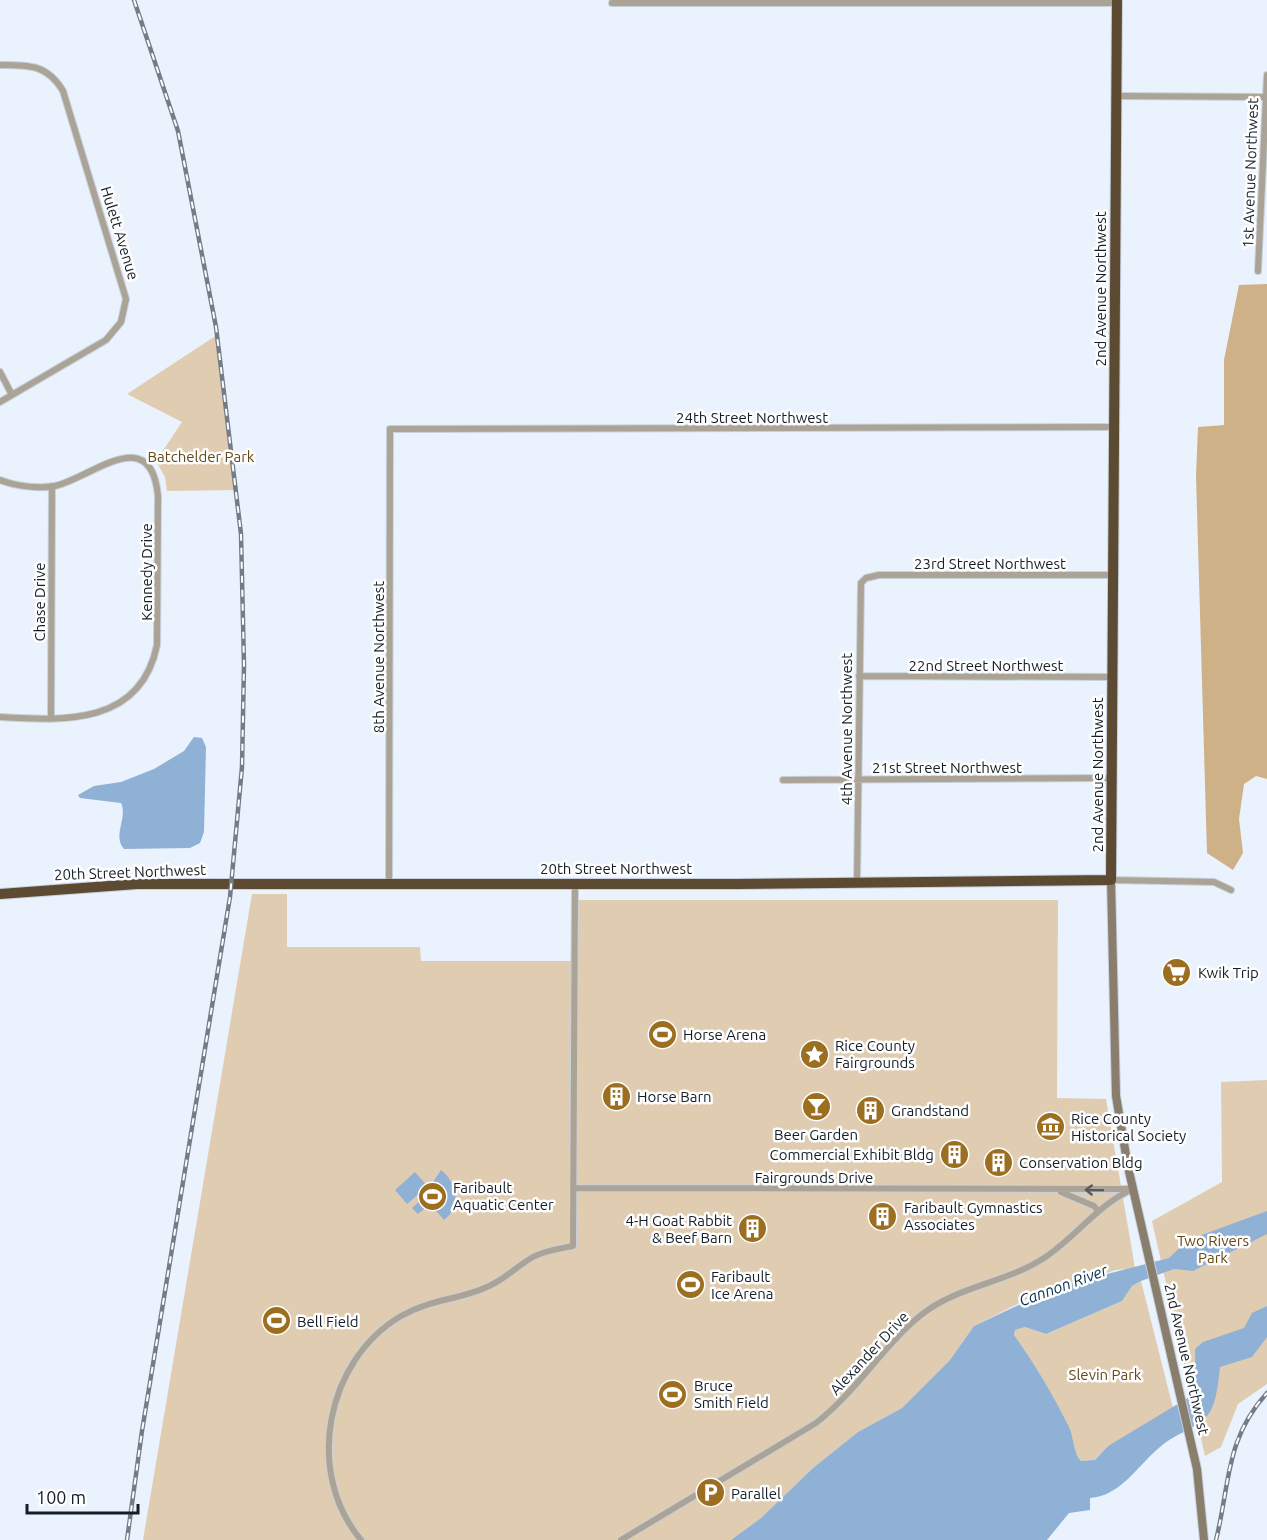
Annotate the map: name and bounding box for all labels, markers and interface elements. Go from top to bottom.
street label: 1st Avenue Northwest [1239,98,1261,248]
street label: Hulett Avenue [98,184,142,282]
street label: 2nd Avenue Northwest [1092,211,1109,367]
street label: 24th Street Northwest [676,409,828,426]
park label: Batchelder Park [148,448,255,465]
street label: Kennedy Drive [138,523,155,621]
street label: 23rd Street Northwest [914,555,1066,572]
street label: Chase Drive [31,562,48,642]
street label: 8th Avenue Northwest [370,581,387,733]
street label: 4th Avenue Northwest [838,653,855,805]
street label: 22nd Street Northwest [909,657,1064,674]
street label: 2nd Avenue Northwest [1089,697,1106,853]
street label: 21st Street Northwest [872,759,1022,776]
street label: 20th Street Northwest [540,860,692,877]
street label: 20th Street Northwest [54,861,206,883]
supermarket icon: Kwik Trip [1161,956,1193,988]
place label: Kwik Trip [1198,964,1259,981]
sports icon: Horse Arena [646,1018,678,1050]
place label: Horse Arena [683,1026,766,1043]
place label: Rice County Fairgrounds [835,1037,915,1071]
place icon: Rice County Fairgrounds [798,1038,830,1070]
building icon: Horse Barn [600,1080,632,1112]
place label: Horse Barn [637,1088,712,1105]
bar icon: Beer Garden [800,1091,832,1123]
building icon: Grandstand [854,1094,886,1126]
place label: Grandstand [891,1102,969,1119]
place label: Rice County Historical Society [1071,1110,1186,1144]
museum icon: Rice County Historical Society [1034,1111,1066,1143]
place label: Beer Garden [774,1126,858,1143]
building icon: Commercial Exhibit Bldg [939,1138,971,1170]
place label: Commercial Exhibit Bldg [770,1146,934,1163]
building icon: Conservation Bldg [982,1146,1014,1178]
place label: Conservation Bldg [1019,1154,1143,1171]
street label: Fairgrounds Drive [755,1169,873,1186]
place label: Faribault Aquatic Center [453,1179,554,1213]
sports icon: Faribault Aquatic Center [416,1180,448,1212]
one-way arrow [1085,1185,1105,1196]
place label: Faribault Gymnastics Associates [904,1199,1043,1233]
building icon: Faribault Gymnastics Associates [867,1200,899,1232]
place label: 4-H Goat Rabbit & Beef Barn [625,1212,732,1246]
building icon: 4-H Goat Rabbit & Beef Barn [737,1213,769,1245]
park label: Two Rivers Park [1177,1232,1249,1266]
water label: Cannon River [1016,1260,1111,1309]
place label: Faribault Ice Arena [711,1268,773,1302]
sports icon: Faribault Ice Arena [674,1269,706,1301]
street label: 2nd Avenue Northwest [1161,1282,1213,1437]
sports icon: Bell Field [260,1305,292,1337]
street label: Alexander Drive [826,1308,912,1398]
place label: Bell Field [297,1313,359,1330]
park label: Slevin Park [1069,1366,1142,1383]
place label: Bruce Smith Field [694,1377,769,1411]
sports icon: Bruce Smith Field [657,1378,689,1410]
scale bar [27,1477,138,1515]
parking icon: Parallel [694,1477,726,1509]
place label: Parallel [731,1485,781,1502]
text: 100 m [36,1487,86,1507]

